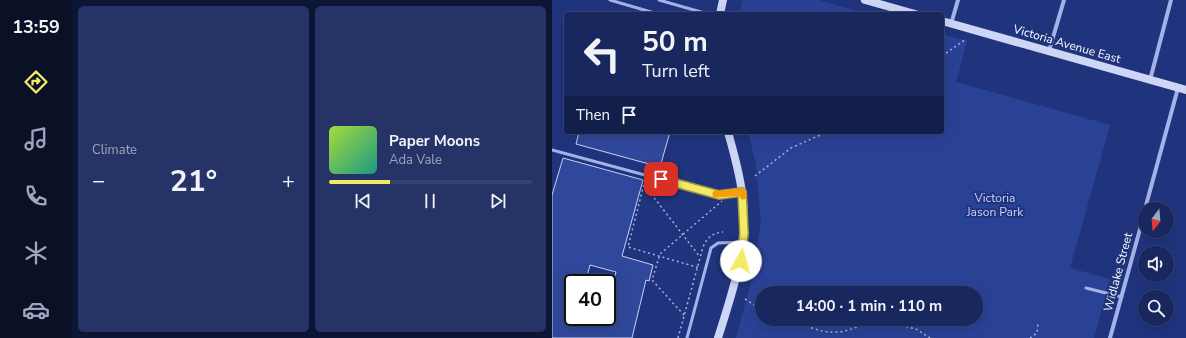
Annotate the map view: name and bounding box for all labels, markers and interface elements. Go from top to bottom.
text: 13:59 [12,15,60,39]
street label: Victoria Avenue East [1010,21,1123,67]
text: 50 m [642,23,708,61]
icon: left [576,28,628,80]
text: Turn left [642,59,710,83]
icon: directions [22,68,50,96]
icon: arrive [618,104,640,126]
text: Then [576,105,610,125]
icon: music [22,125,50,153]
text: Paper Moons [389,131,480,151]
text: Climate [92,141,137,159]
text: Ada Vale [389,151,442,169]
text: 21° [170,161,217,202]
pin [644,162,678,196]
text: − [92,166,105,196]
text: + [282,166,295,196]
icon: arrive [650,168,672,190]
icon: phone [22,182,50,210]
icon: previous [352,190,374,212]
icon: pause [419,190,441,212]
icon: next [487,190,509,212]
park label: Victoria Jason Park [966,190,1024,220]
north arrow [1138,202,1174,238]
map controls [1138,202,1174,326]
street label: Widlake Street [1100,230,1136,313]
icon: climate [22,239,50,267]
position arrow [720,240,762,282]
button: sound [1138,246,1174,282]
speed limit sign: 40 [564,274,616,326]
button: search [1138,290,1174,326]
icon: car [22,296,50,324]
text: 14:00 · 1 min · 110 m [796,296,942,316]

